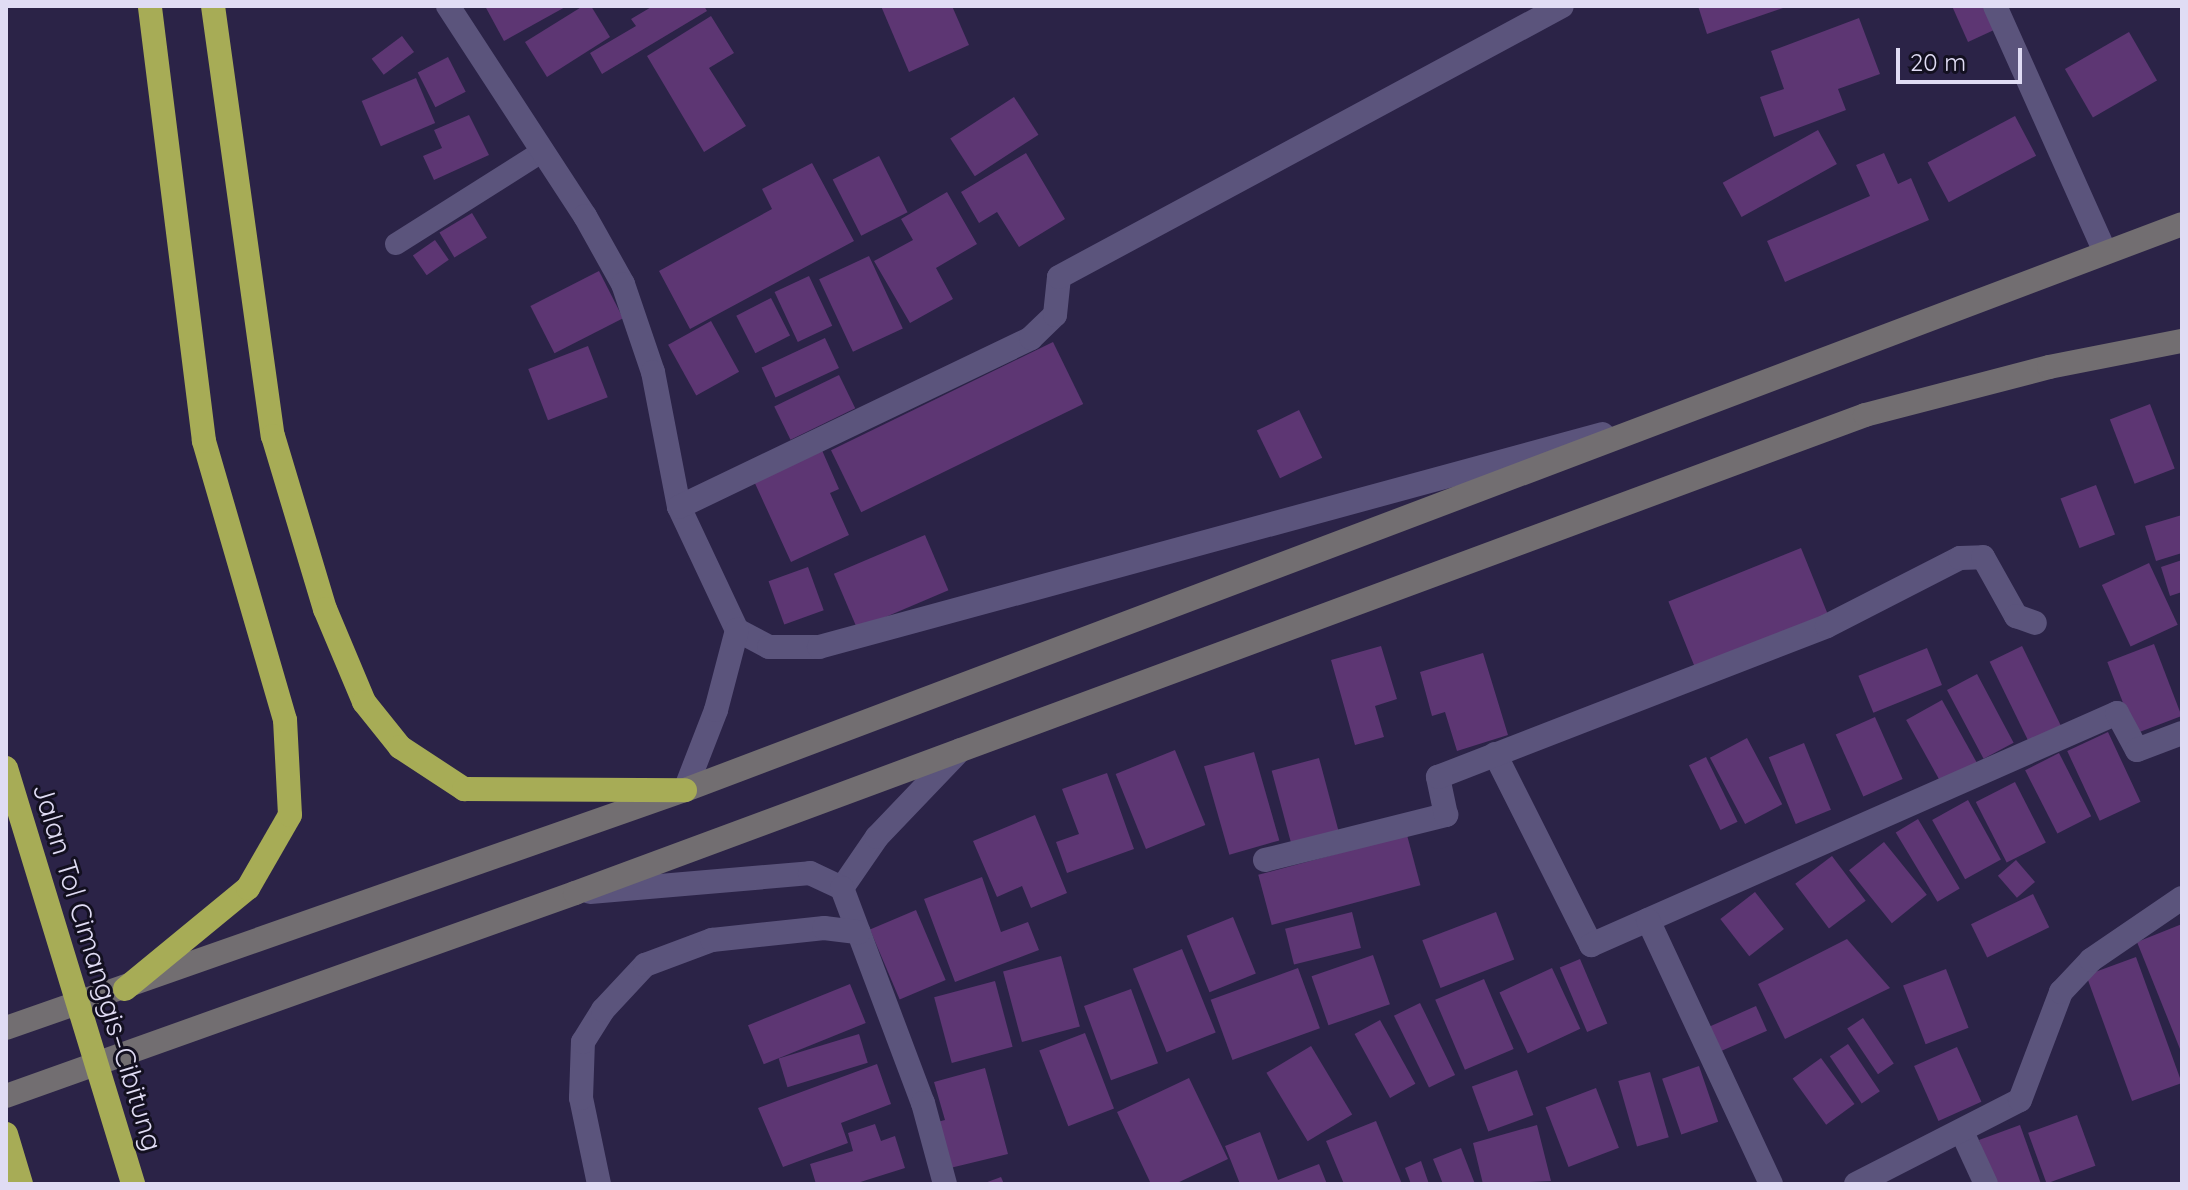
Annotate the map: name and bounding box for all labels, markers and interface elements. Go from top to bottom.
scale bar [1900,32,2026,82]
text: 20 m [1910,47,1966,77]
street label: Jalan Tol Cimanggis–Cibitung [26,779,170,1155]

